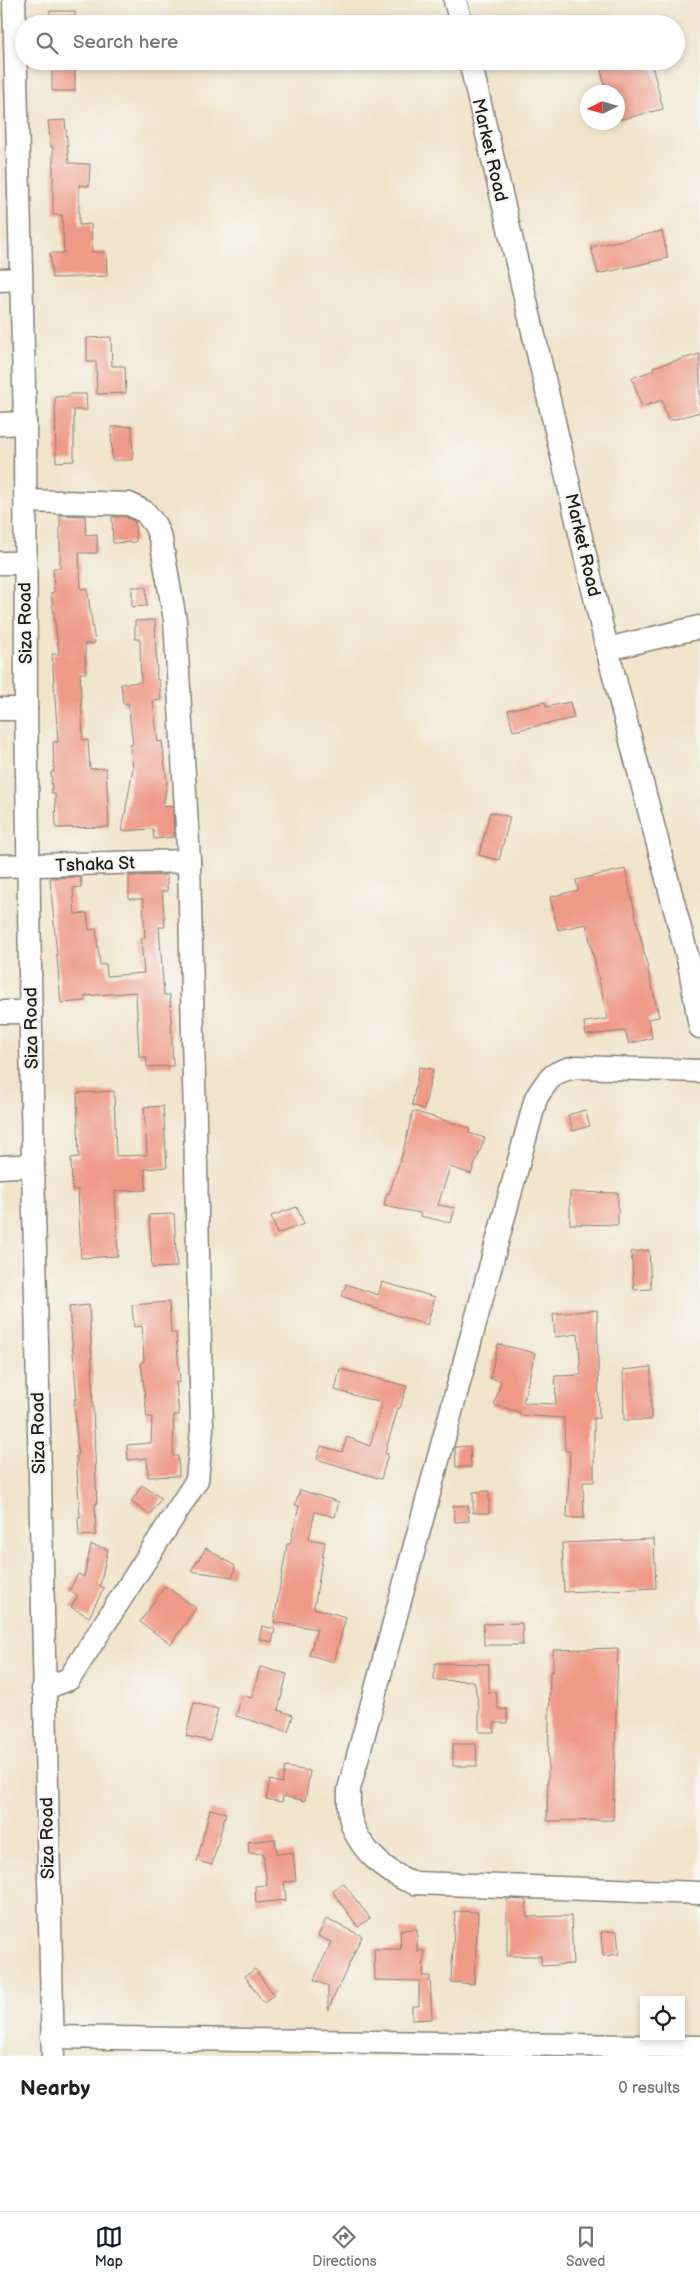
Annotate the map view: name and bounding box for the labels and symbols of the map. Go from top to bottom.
north arrow [580,85,625,130]
street label: Market Road [467,96,512,204]
street label: Market Road [560,491,605,599]
street label: Siza Road [14,582,37,664]
street label: Tshaka St [55,853,136,876]
street label: Siza Road [20,987,43,1069]
street label: Siza Road [27,1392,50,1474]
street label: Siza Road [36,1797,59,1879]

